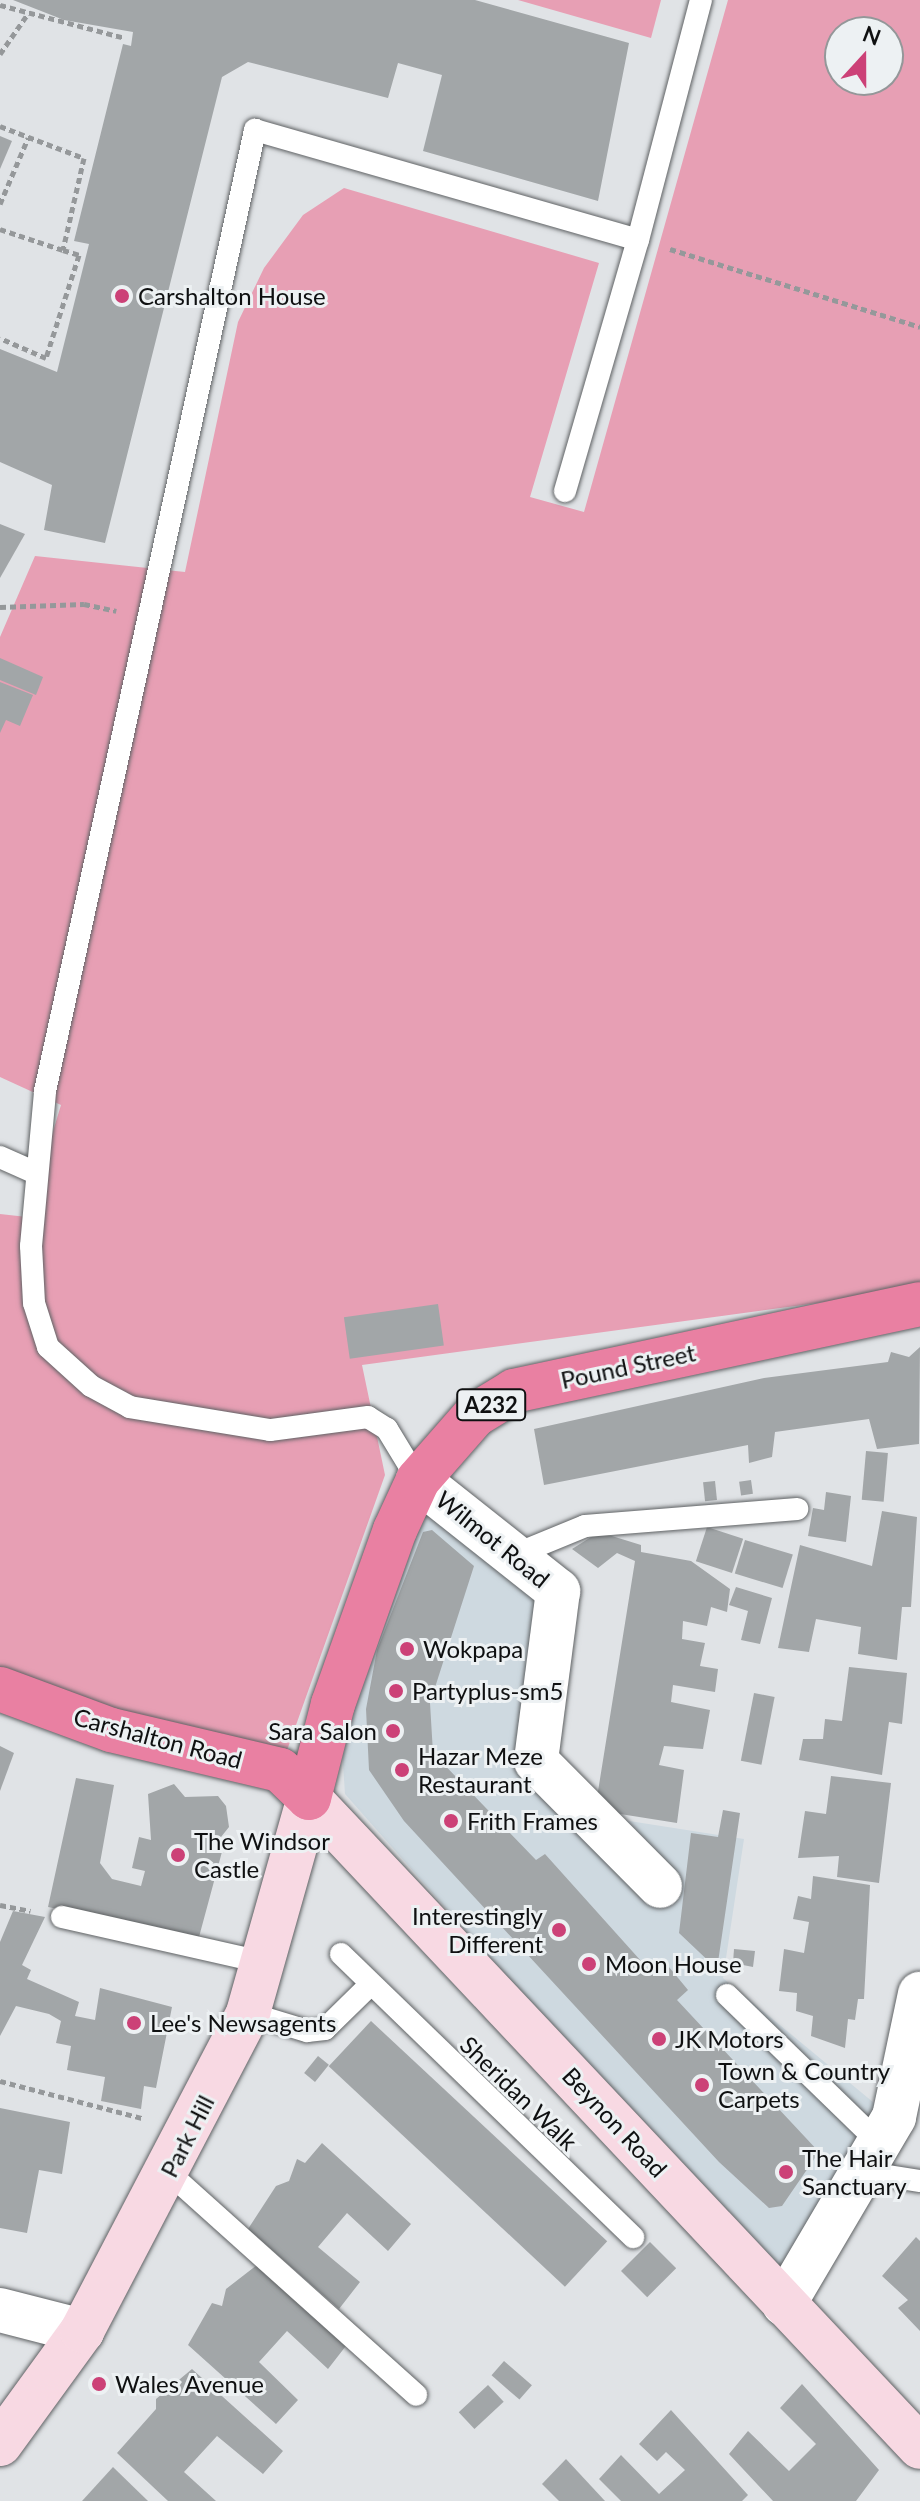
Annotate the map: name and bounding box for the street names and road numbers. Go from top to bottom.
street label: Pound Street [558,1338,698,1394]
road number: A232 [455,1387,527,1423]
street label: Wilmot Road [431,1485,555,1593]
street label: Carshalton Road [71,1702,245,1774]
street label: Sheridan Walk [454,2030,584,2156]
street label: Beynon Road [557,2061,673,2183]
street label: Park Hill [154,2090,220,2182]

